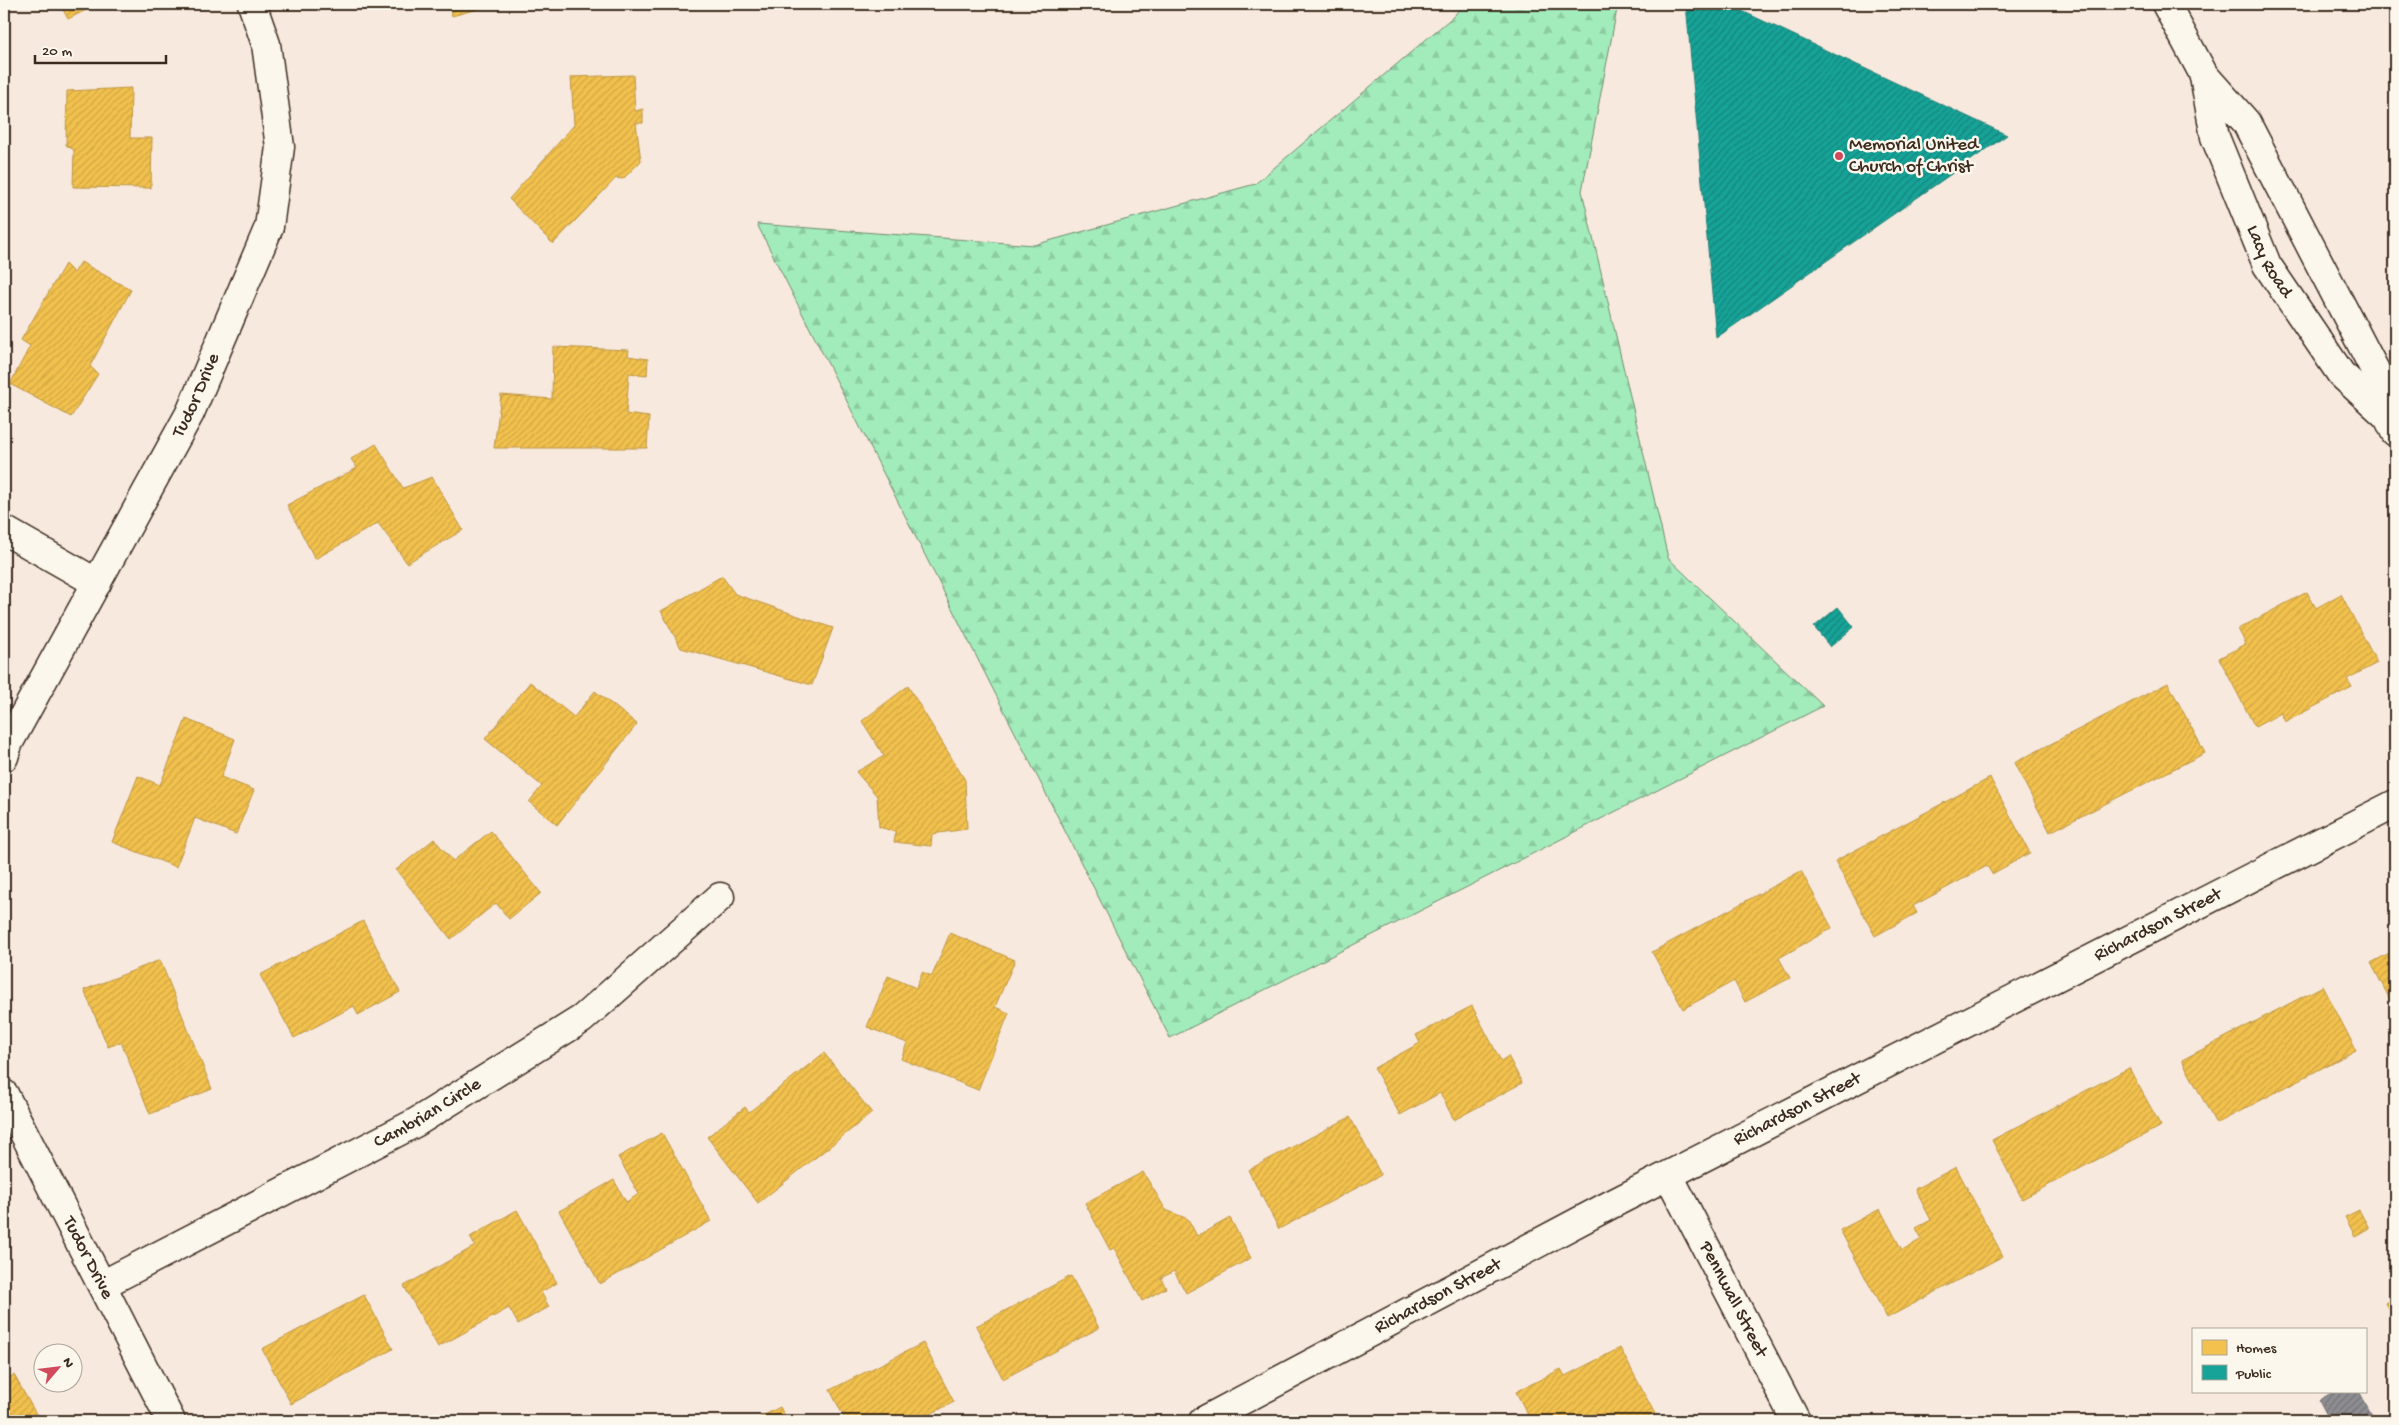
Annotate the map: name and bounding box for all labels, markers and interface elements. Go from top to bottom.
scale bar [35,32,166,64]
text: 20 m [42,43,72,61]
place label: Memorial United Church of Christ [1849,134,1980,179]
marker: Memorial United Church of Christ [1833,150,1845,162]
street label: Lacy Road [2241,222,2299,304]
street label: Tudor Drive [167,350,226,442]
street label: Richardson Street [2090,882,2228,967]
street label: Richardson Street [1729,1066,1867,1152]
street label: Cambrian Circle [370,1073,486,1154]
street label: Tudor Drive [57,1212,118,1303]
street label: Pennwall Street [1693,1237,1773,1363]
street label: Richardson Street [1371,1252,1507,1339]
legend [2192,1328,2366,1392]
text: Homes [2236,1340,2277,1358]
north arrow [32,1342,82,1392]
text: N [58,1355,77,1371]
text: Public [2235,1366,2272,1384]

